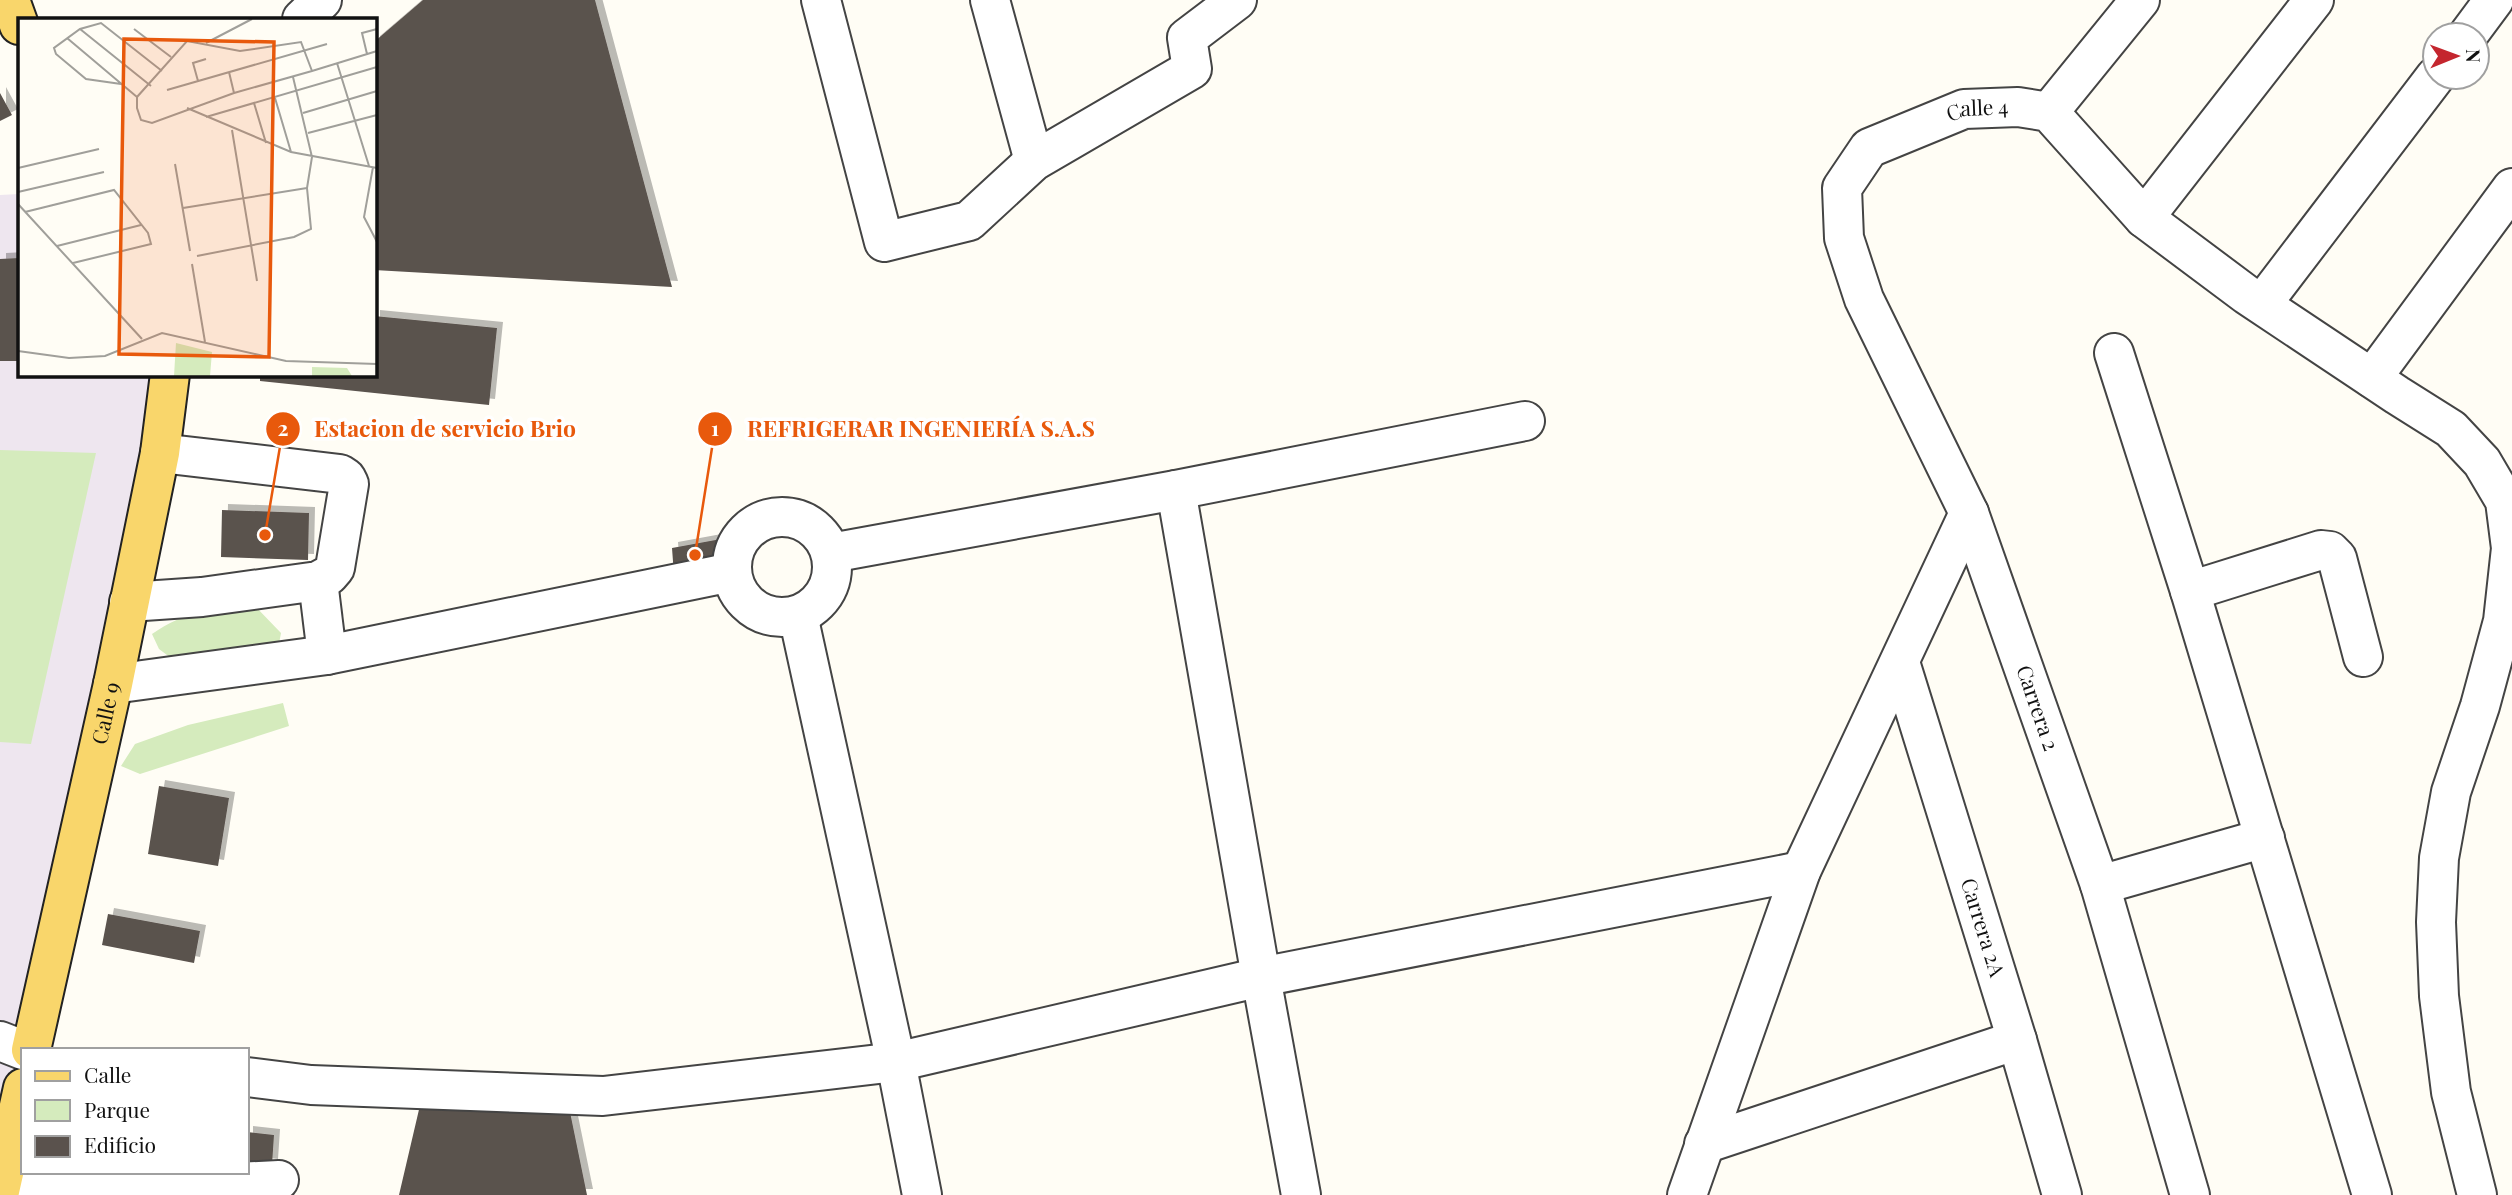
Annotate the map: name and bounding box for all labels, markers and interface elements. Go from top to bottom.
inset map [18,18,376,376]
north arrow [2421,21,2491,91]
text: N [2461,49,2487,63]
street label: Calle 4 [1941,91,2009,127]
callout: Estacion de servicio Brio [265,407,590,451]
callout: REFRIGERAR INGENIERÍA S.A.S [697,407,1109,451]
text: Estacion de servicio Brio [314,412,576,443]
text: REFRIGERAR INGENIERÍA S.A.S [747,412,1095,443]
text: 2 [278,413,289,441]
text: 1 [711,413,719,441]
street label: Carrera 2 [2011,661,2067,754]
street label: Calle 9 [84,679,125,747]
street label: Carrera 2A [1956,874,2013,981]
legend [21,1048,248,1174]
text: Calle [84,1060,131,1088]
text: Parque [84,1095,150,1123]
text: Edificio [84,1130,156,1158]

